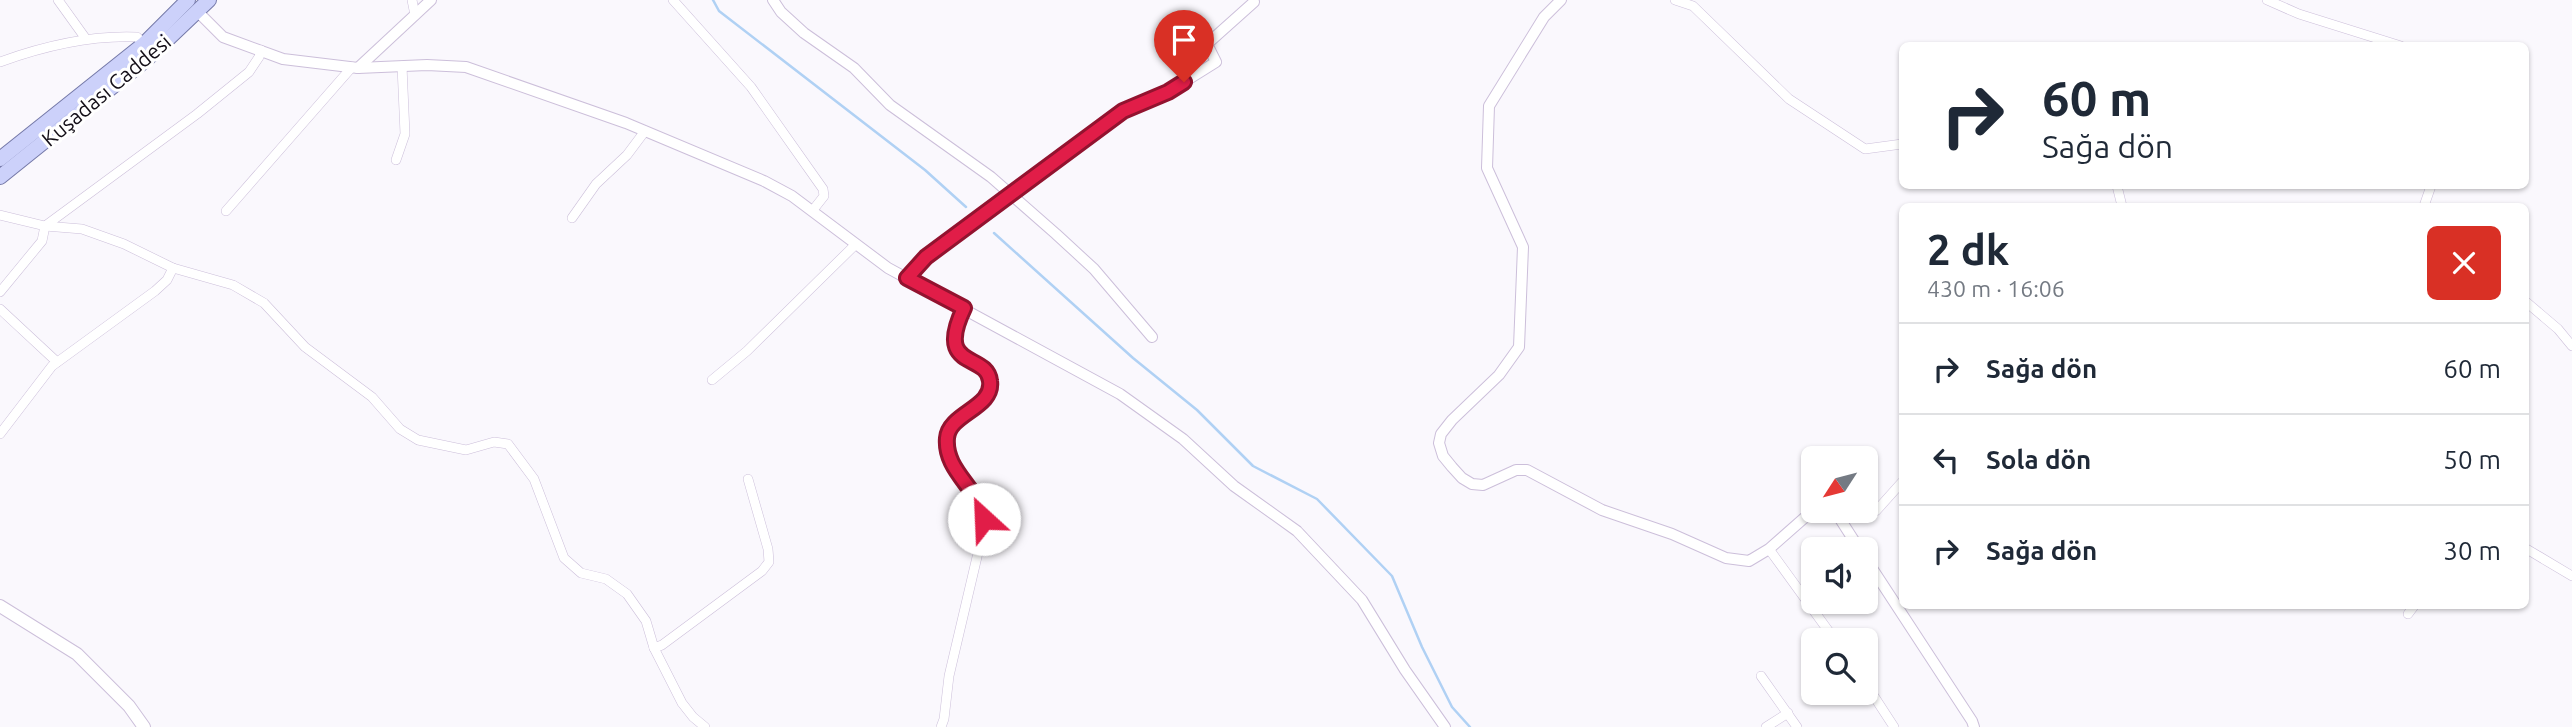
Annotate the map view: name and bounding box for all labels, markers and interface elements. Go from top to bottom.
pin [1154,10,1214,82]
icon: arrive [1165,21,1203,59]
street label: Kuşadası Caddesi [37,29,175,151]
icon: right [1927,70,2018,161]
text: 60 m [2042,70,2151,125]
text: Sağa dön [2042,128,2173,164]
text: 2 dk [1927,226,2009,273]
button: close [2427,226,2501,300]
text: 430 m · 16:06 [1927,276,2065,301]
icon: right [1927,350,1965,388]
text: Sağa dön [1986,354,2097,383]
text: 60 m [2443,354,2501,383]
icon: left [1927,441,1965,479]
text: Sola dön [1986,445,2091,474]
text: 50 m [2443,445,2501,474]
north arrow [1801,446,1878,523]
map controls [1801,446,1878,705]
position arrow [947,482,1021,556]
icon: right [1927,532,1965,570]
text: Sağa dön [1986,536,2097,565]
text: 30 m [2443,536,2501,565]
button: sound [1801,537,1878,614]
button: search [1801,628,1878,705]

